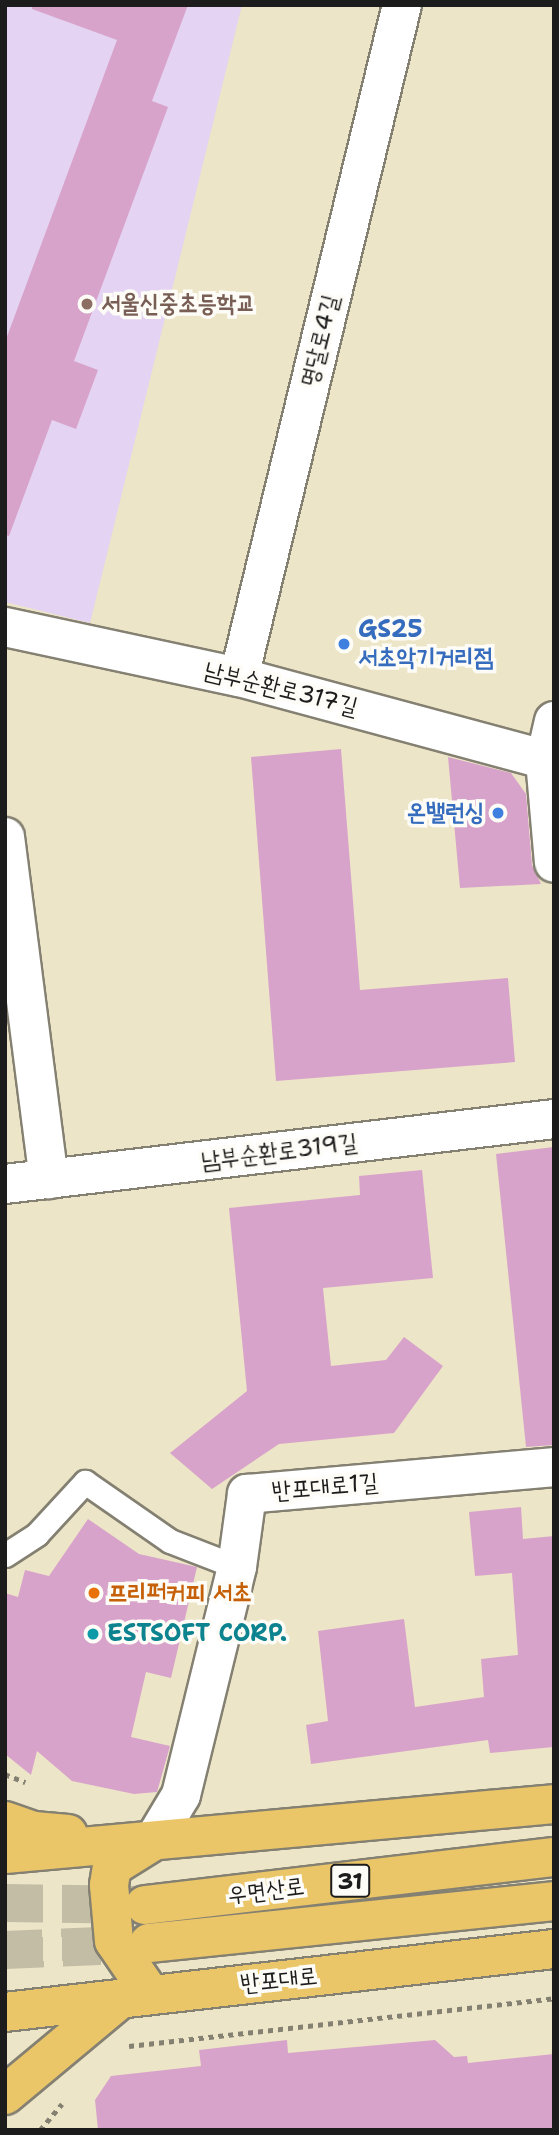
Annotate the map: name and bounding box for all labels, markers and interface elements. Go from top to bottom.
place label: 서울신중초등학교 [101,290,256,318]
street label: 명달로4길 [295,292,345,390]
marker: 서울신중초등학교 [79,296,95,312]
place label: GS25 서초악기거리점 [358,616,493,672]
marker: GS25 서초악기거리점 [336,636,352,652]
street label: 남부순환로317길 [201,656,361,722]
place label: 온밸런싱 [407,799,484,827]
marker: 온밸런싱 [490,805,506,821]
street label: 남부순환로319길 [199,1128,359,1176]
street label: 반포대로1길 [271,1468,379,1506]
place label: 프리퍼커피 서초 [108,1579,251,1607]
marker: 프리퍼커피 서초 [86,1585,102,1601]
place label: ESTSOFT CORP. [107,1620,287,1648]
marker: ESTSOFT CORP. [85,1626,101,1642]
road number: 31 [329,1862,371,1900]
street label: 우면산로 [226,1872,306,1910]
street label: 반포대로 [239,1962,319,1998]

